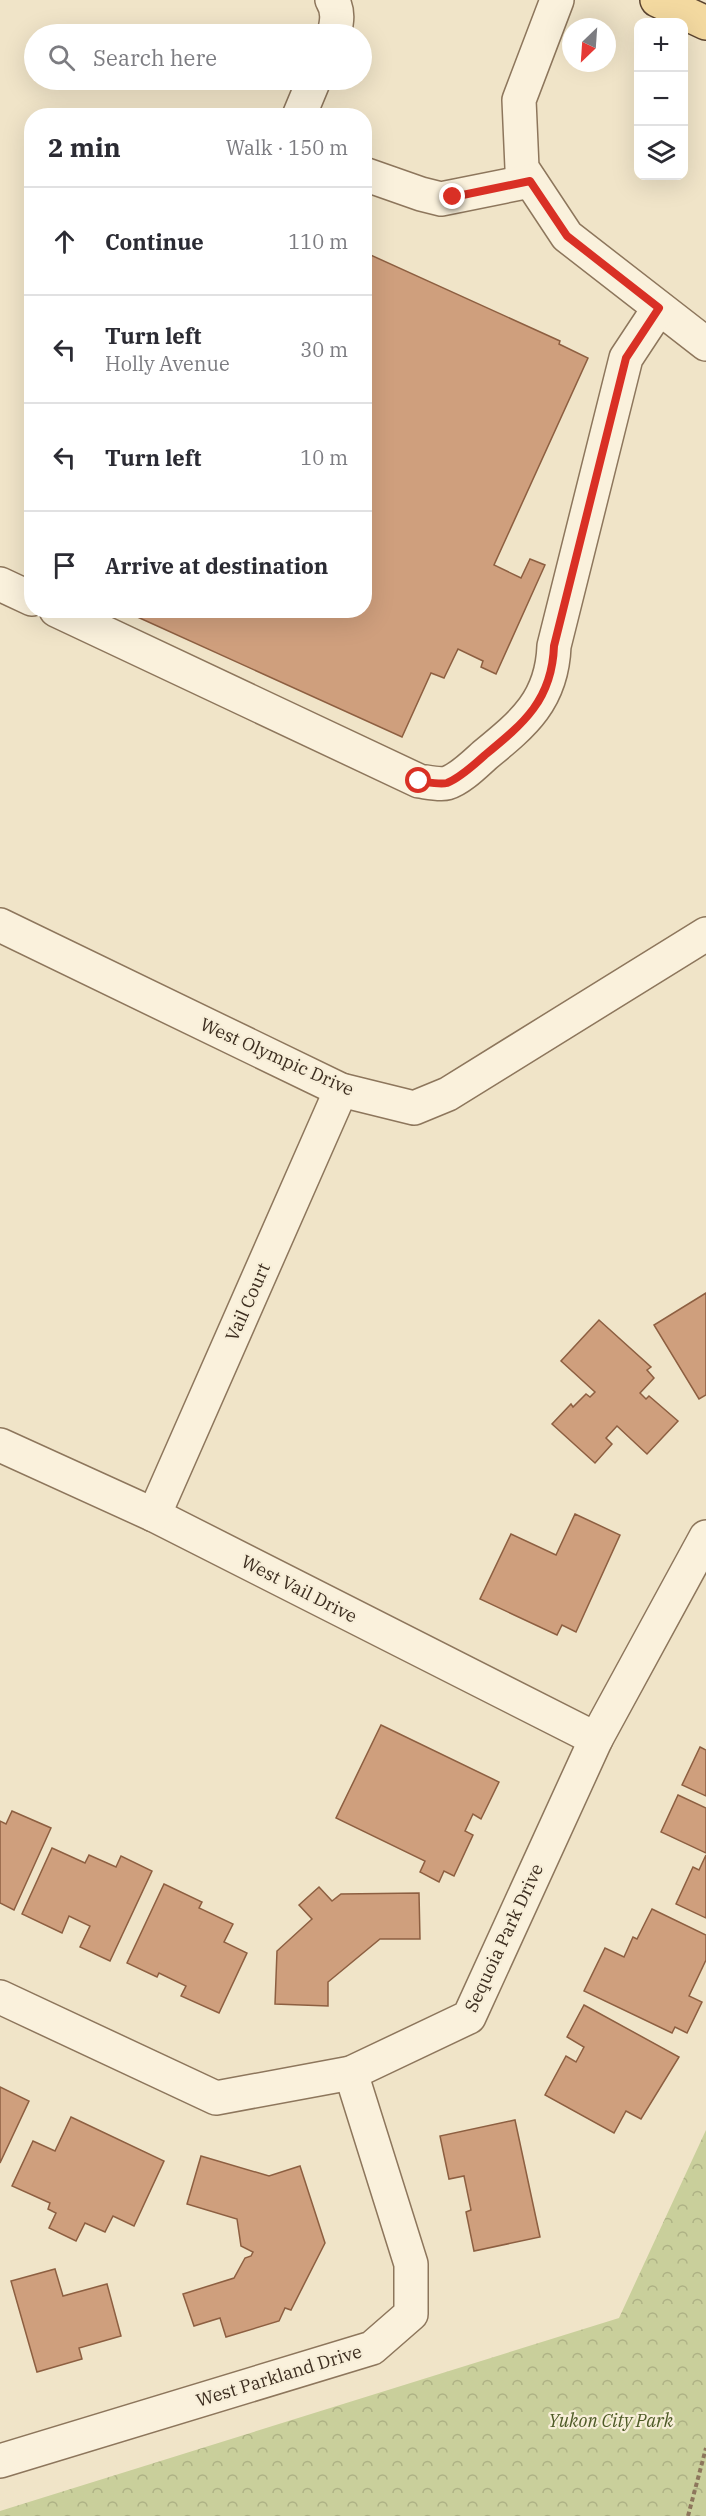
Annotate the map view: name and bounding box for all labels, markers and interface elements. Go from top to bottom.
north arrow [562,18,616,72]
map controls [634,18,688,180]
button: + [634,18,688,72]
search box [24,24,372,90]
icon: search [45,41,78,74]
text: Search here [93,43,217,72]
button: − [634,72,688,126]
button: layers [634,126,688,180]
text: 2 min [48,130,121,164]
text: Walk · 150 m [226,134,348,161]
route end [439,183,465,209]
icon: ahead [48,225,81,258]
text: Continue [105,227,204,256]
text: 110 m [288,228,348,255]
text: Turn left [105,321,201,350]
icon: left [48,333,81,366]
text: 30 m [300,336,348,363]
text: Holly Avenue [105,350,230,377]
icon: left [48,441,81,474]
text: Turn left [105,443,201,472]
text: 10 m [300,444,348,471]
icon: arrive [48,549,81,582]
text: Arrive at destination [105,551,328,580]
route start [405,767,431,793]
street label: West Olympic Drive [197,1012,358,1101]
street label: Vail Court [220,1259,275,1344]
street label: West Vail Drive [238,1550,361,1628]
street label: Sequoia Park Drive [459,1860,548,2016]
street label: West Parkland Drive [193,2339,364,2412]
park label: Yukon City Park [549,2409,674,2432]

